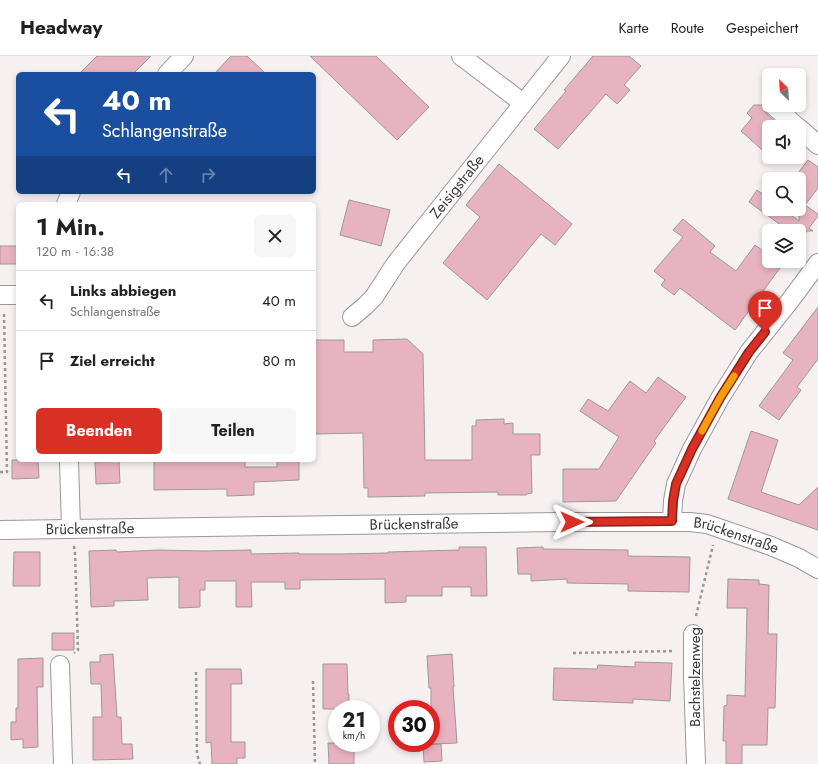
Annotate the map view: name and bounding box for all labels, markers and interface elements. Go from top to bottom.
text: Headway [20,14,102,41]
text: Karte [619,18,649,38]
text: Route [671,18,704,38]
text: Gespeichert [726,18,798,38]
north arrow [762,68,806,112]
map controls [762,68,806,268]
text: 40 m [102,80,171,121]
icon: left [36,88,88,140]
text: Schlangenstraße [102,118,227,144]
button: sound [762,120,806,164]
street label: Zeisigstraße [425,150,489,223]
icon: left [113,164,135,186]
icon: ahead [155,164,177,186]
icon: right [197,164,219,186]
button: search [762,172,806,216]
text: 1 Min. [36,209,105,244]
button: close [254,215,296,257]
button: layers [762,224,806,268]
text: 120 m · 16:38 [36,242,114,261]
text: Links abbiegen [70,280,176,302]
icon: left [36,290,58,312]
text: 40 m [262,290,296,312]
pin [748,291,782,332]
icon: arrive [754,297,776,319]
text: Schlangenstraße [70,302,160,321]
icon: arrive [36,350,58,372]
text: Ziel erreicht [70,350,155,372]
text: 80 m [263,350,296,372]
button: Beenden [36,408,162,454]
button: Teilen [170,408,296,454]
position arrow [551,501,593,543]
street label: Brückenstraße [692,511,783,559]
street label: Brückenstraße [369,512,459,536]
street label: Brückenstraße [45,517,135,540]
street label: Bachstelzenweg [684,627,706,727]
speed limit sign: 30 [388,700,440,752]
text: 21 [342,706,366,735]
text: km/h [343,728,365,743]

